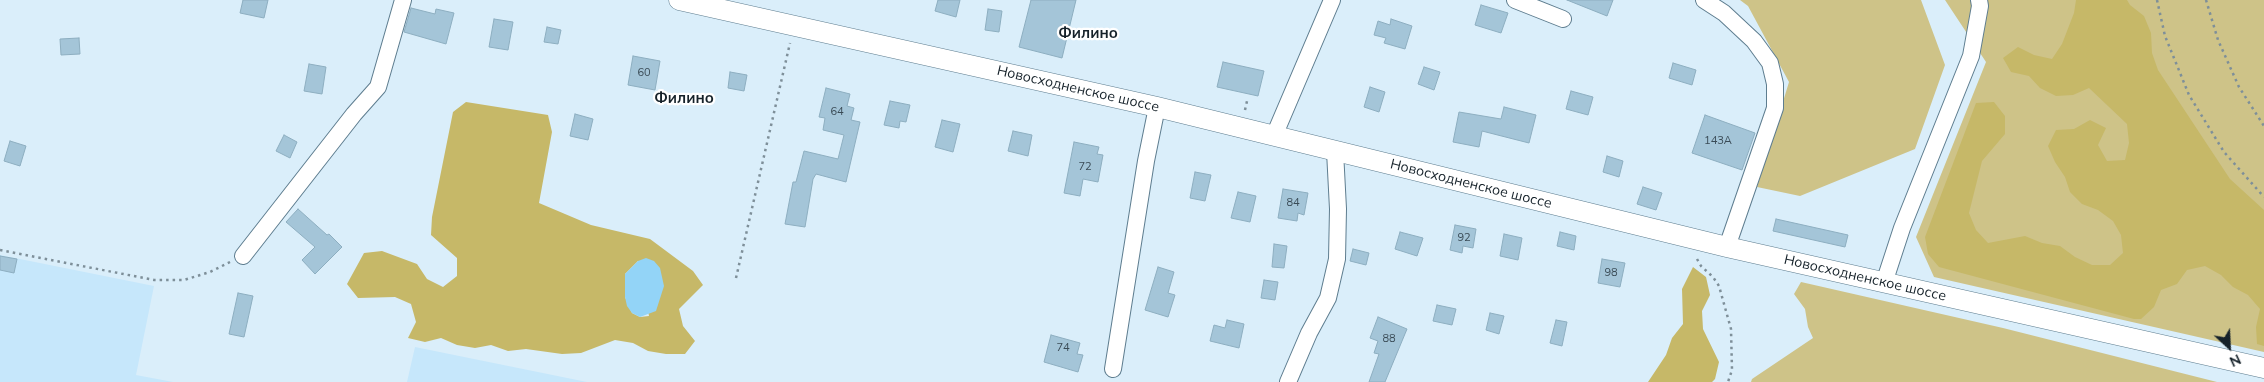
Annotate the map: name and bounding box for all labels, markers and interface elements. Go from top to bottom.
district label: Филино [1058,24,1118,42]
street label: Новосходненское шоссе [995,62,1161,116]
house number: 60 [637,66,651,80]
district label: Филино [654,89,714,107]
house number: 64 [830,105,844,119]
house number: 143А [1704,134,1732,148]
street label: Новосходненское шоссе [1388,156,1554,212]
house number: 72 [1078,160,1092,174]
house number: 84 [1286,196,1300,210]
house number: 92 [1457,231,1471,245]
street label: Новосходненское шоссе [1782,251,1948,305]
house number: 98 [1604,266,1618,280]
north arrow [2204,322,2254,372]
house number: 88 [1382,332,1396,346]
house number: 74 [1056,341,1070,355]
text: N [2227,350,2244,371]

